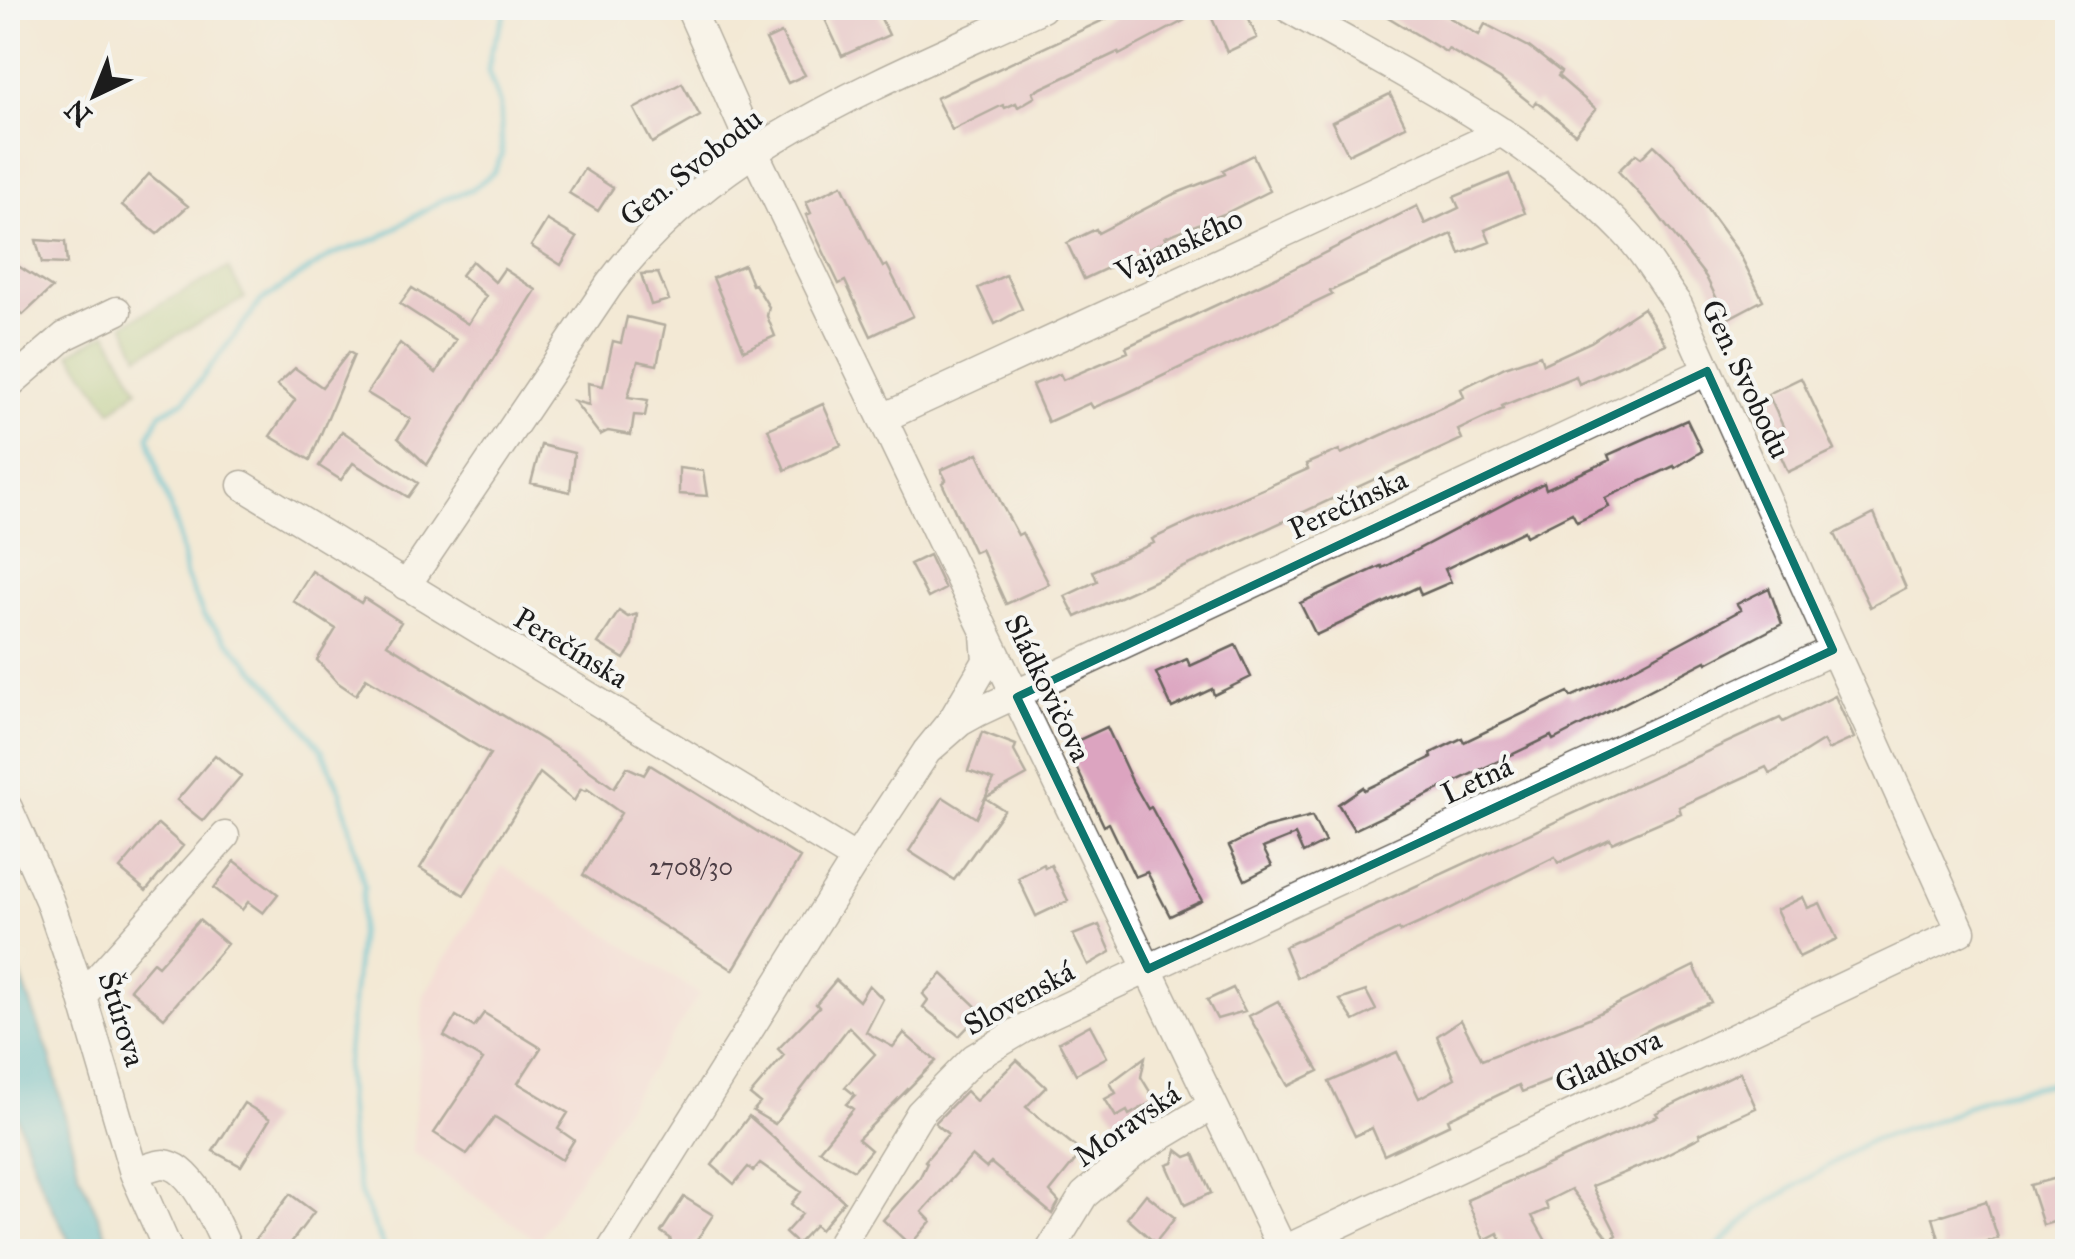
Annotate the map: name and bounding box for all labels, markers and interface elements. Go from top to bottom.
north arrow [45,45,145,145]
text: N [57,92,99,134]
street label: Gen. Svobodu [613,100,769,234]
street label: Vajanského [1109,200,1248,291]
street label: Gen. Svobodu [1694,294,1798,464]
street label: Perečínska [1283,461,1413,547]
street label: Perečínska [507,600,635,696]
street label: Sládkovičova [997,609,1099,768]
street label: Letná [1436,748,1519,812]
house number: 2708/30 [649,851,733,882]
street label: Slovenská [958,953,1081,1043]
street label: Štúrova [91,967,153,1071]
street label: Gladkova [1549,1021,1667,1101]
street label: Moravská [1067,1075,1187,1175]

